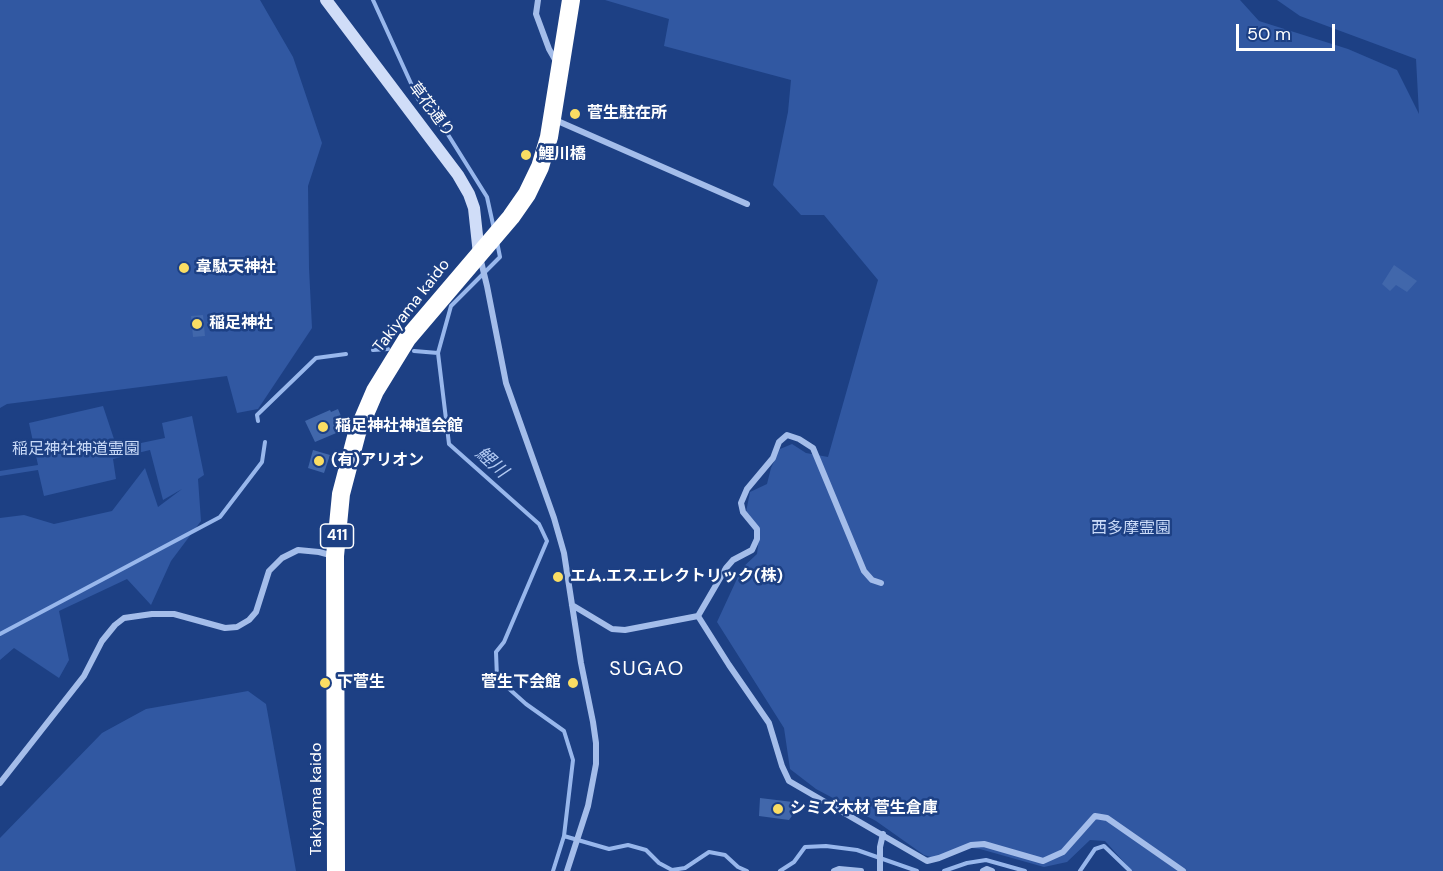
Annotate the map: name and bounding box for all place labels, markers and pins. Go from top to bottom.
place label: 菅生駐在所 [587,104,667,124]
marker: 菅生駐在所 [568,107,582,121]
place label: 鯉川橋 [538,145,586,165]
marker: 鯉川橋 [519,148,533,162]
place label: 韋駄天神社 [196,258,276,278]
marker: 韋駄天神社 [177,261,191,275]
place label: 稲足神社 [209,314,273,334]
marker: 稲足神社 [190,317,204,331]
place label: 稲足神社神道会館 [335,417,463,437]
marker: 稲足神社神道会館 [316,420,330,434]
place label: (有)アリオン [331,451,424,471]
marker: (有)アリオン [312,454,326,468]
place label: エム.エス.エレクトリック(株) [570,567,783,587]
marker: エム.エス.エレクトリック(株) [551,570,565,584]
place label: 下菅生 [337,673,385,693]
place label: 菅生下会館 [481,673,561,693]
marker: 下菅生 [318,676,332,690]
marker: 菅生下会館 [566,676,580,690]
place label: シミズ木材 菅生倉庫 [790,799,938,819]
marker: シミズ木材 菅生倉庫 [771,802,785,816]

